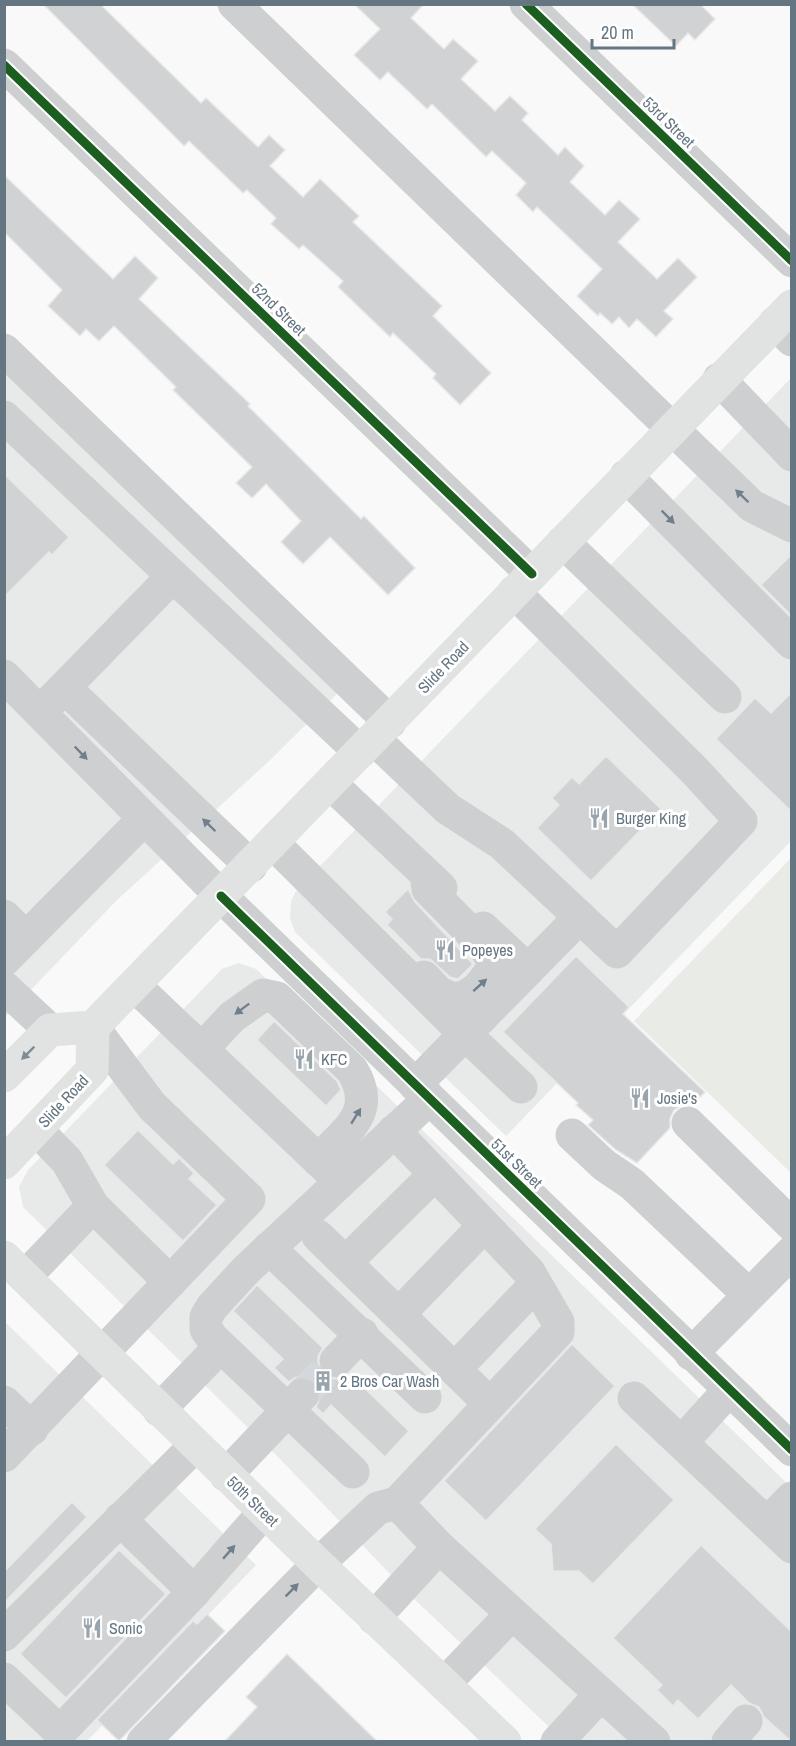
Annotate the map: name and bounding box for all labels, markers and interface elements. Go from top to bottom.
scale bar [592,12,674,50]
text: 20 m [601,20,634,45]
street label: 53rd Street [638,92,700,153]
street label: 52nd Street [247,278,311,341]
one-way arrow [734,489,749,503]
one-way arrow [660,510,674,524]
street label: Slide Road [413,636,473,698]
one-way arrow [74,746,88,761]
restaurant icon: Burger King [587,806,611,830]
place label: Burger King [616,807,687,829]
one-way arrow [202,819,216,833]
restaurant icon: Popeyes [433,938,457,962]
place label: Popeyes [462,939,513,961]
one-way arrow [472,979,487,992]
one-way arrow [234,1003,249,1015]
one-way arrow [21,1046,35,1060]
restaurant icon: KFC [292,1047,316,1071]
place label: KFC [321,1048,347,1070]
street label: Slide Road [33,1070,93,1132]
restaurant icon: Josie's [628,1086,652,1110]
place label: Josie's [657,1087,697,1109]
one-way arrow [351,1108,362,1125]
street label: 51st Street [487,1133,548,1193]
building icon: 2 Bros Car Wash [311,1369,335,1393]
place label: 2 Bros Car Wash [340,1370,439,1392]
street label: 50th Street [222,1471,284,1531]
one-way arrow [223,1544,236,1560]
one-way arrow [284,1583,299,1597]
restaurant icon: Sonic [80,1616,104,1640]
place label: Sonic [109,1617,143,1639]

